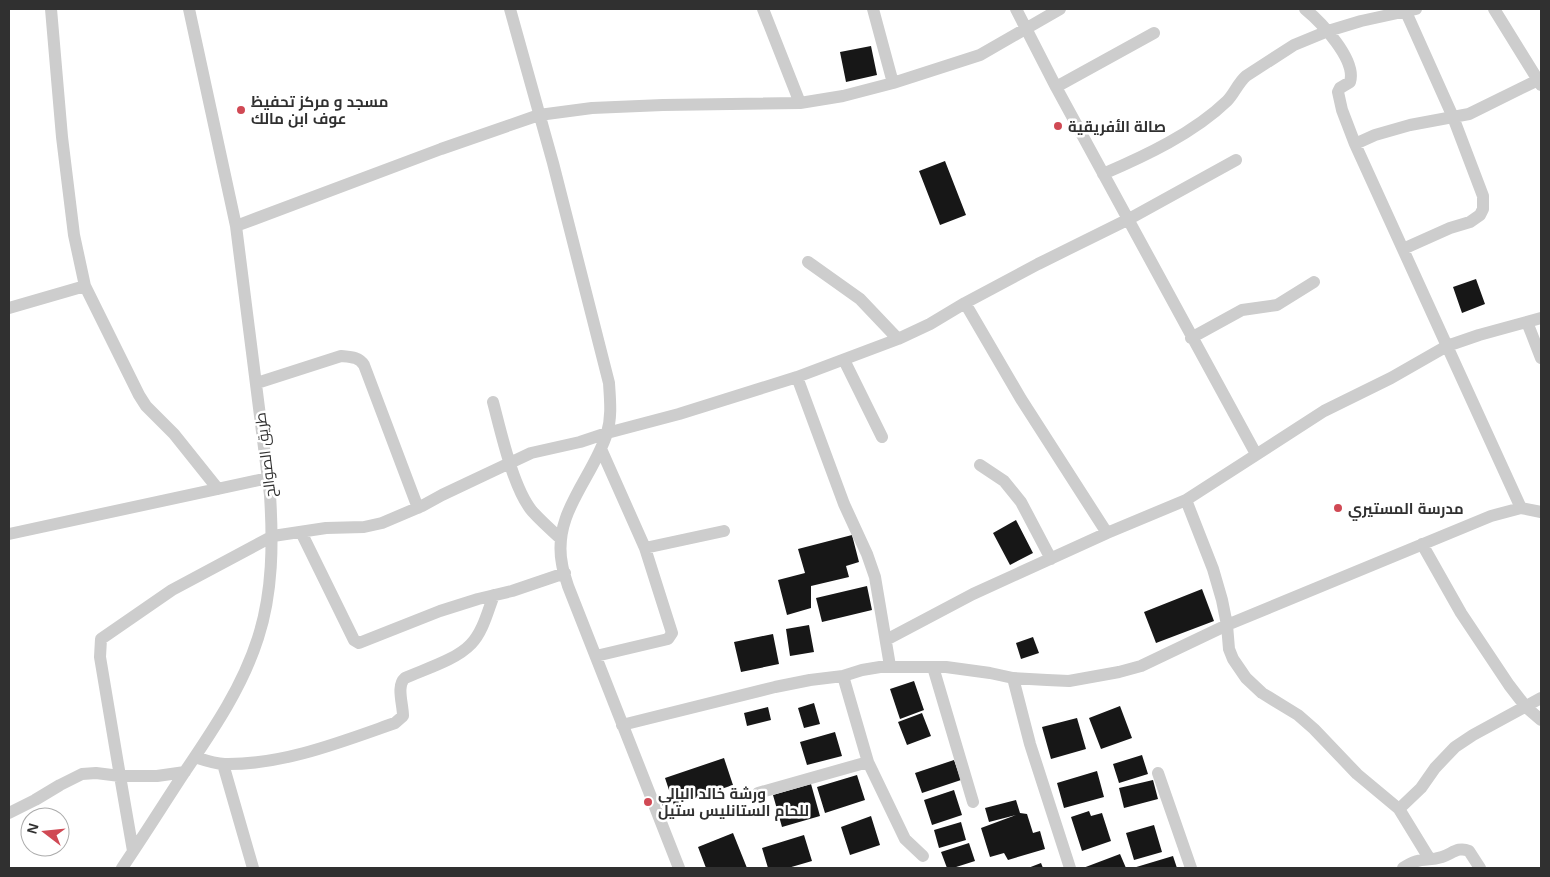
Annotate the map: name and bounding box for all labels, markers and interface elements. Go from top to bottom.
place label: مسجد و مركز تحفيظ عوف ابن مالك [251,93,388,128]
marker: مسجد و مركز تحفيظ عوف ابن مالك [235,104,247,116]
place label: صالة الأفريقية [1068,118,1166,136]
marker: صالة الأفريقية [1052,120,1064,132]
street label: طريق الصوالح [251,411,282,499]
place label: مدرسة المستيري [1348,500,1464,521]
marker: مدرسة المستيري [1332,502,1344,514]
place label: ورشة خالد البالي للحام الستانليس ستيل [658,785,809,821]
marker: ورشة خالد البالي للحام الستانليس ستيل [642,796,654,808]
north arrow [20,807,70,857]
text: N [23,821,42,835]

